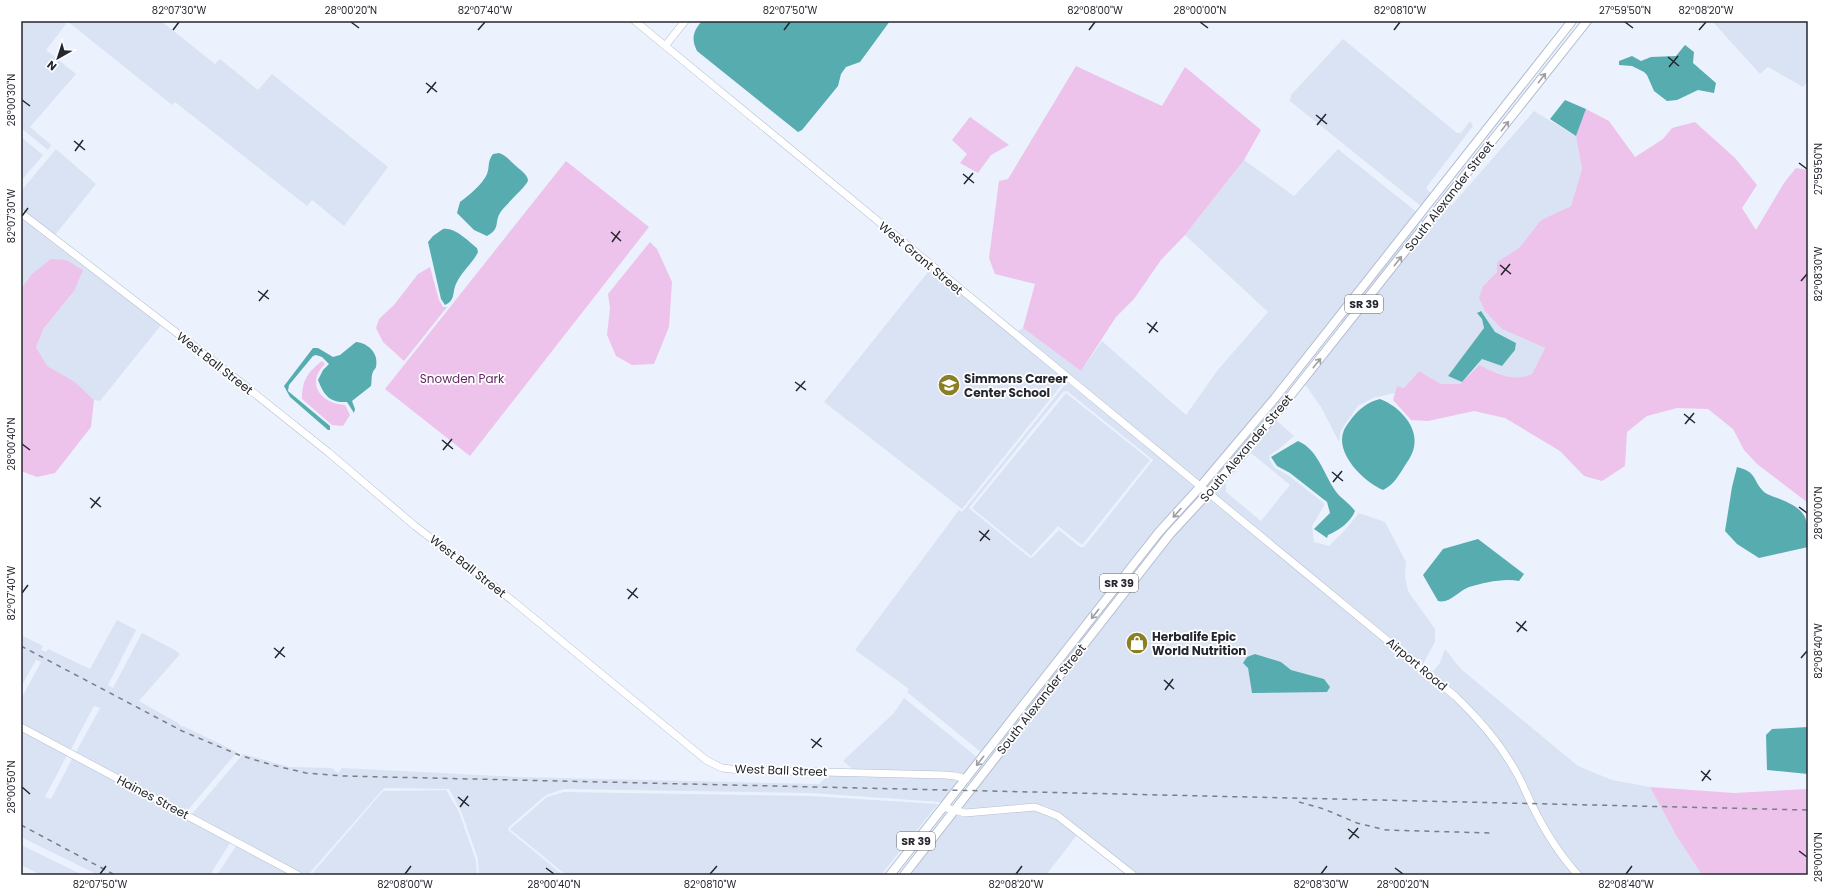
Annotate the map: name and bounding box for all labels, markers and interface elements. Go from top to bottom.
text: 82°07'30"W [152,3,206,18]
text: 28°00'20"N [325,3,377,18]
text: 82°07'40"W [458,3,513,18]
text: 82°07'50"W [763,3,818,18]
text: 82°08'00"W [1067,3,1123,18]
text: 28°00'00"N [1174,3,1226,18]
text: 82°08'10"W [1374,3,1426,18]
text: 27°59'50"N [1599,3,1651,18]
text: 82°08'20"W [1678,3,1734,18]
north arrow [38,38,78,78]
text: N [43,57,60,75]
one-way arrow [1538,73,1546,84]
text: 28°00'30"N [4,74,19,126]
one-way arrow [1500,120,1509,131]
street label: South Alexander Street [1400,137,1498,255]
text: 27°59'50"N [1811,143,1826,195]
text: 82°07'30"W [4,189,19,243]
street label: West Grant Street [875,218,967,298]
text: 82°08'30"W [1811,246,1826,302]
one-way arrow [1393,256,1402,267]
road number: SR 39 [1345,295,1383,313]
street label: West Ball Street [173,328,257,398]
one-way arrow [1312,357,1321,368]
park label: Snowden Park [420,370,505,387]
place label: Simmons Career Center School [964,370,1068,401]
school or university icon: Simmons Career Center School [936,372,962,398]
street label: South Alexander Street [1196,390,1296,506]
text: 28°00'40"N [4,418,19,470]
text: 28°00'00"N [1811,487,1826,539]
one-way arrow [1172,508,1181,518]
street label: West Ball Street [426,531,510,601]
text: 82°07'40"W [4,565,19,620]
road number: SR 39 [1100,574,1138,592]
one-way arrow [1090,609,1099,619]
text: 82°08'40"W [1811,623,1826,679]
place label: Herbalife Epic World Nutrition [1152,628,1246,659]
shop icon: Herbalife Epic World Nutrition [1124,630,1150,656]
street label: Airport Road [1383,634,1451,694]
street label: South Alexander Street [992,640,1090,758]
one-way arrow [976,755,985,766]
street label: West Ball Street [734,760,828,780]
text: 28°00'50"N [4,761,19,813]
street label: Haines Street [114,771,192,823]
road number: SR 39 [897,832,935,850]
text: 28°00'10"N [1811,832,1826,882]
text: 82°07'50"W [73,877,128,892]
text: 82°08'00"W [377,877,433,892]
text: 28°00'40"N [528,877,580,892]
text: 82°08'10"W [684,877,736,892]
text: 82°08'20"W [988,877,1044,892]
text: 82°08'30"W [1293,877,1349,892]
text: 28°00'20"N [1377,877,1429,892]
text: 82°08'40"W [1598,877,1654,892]

